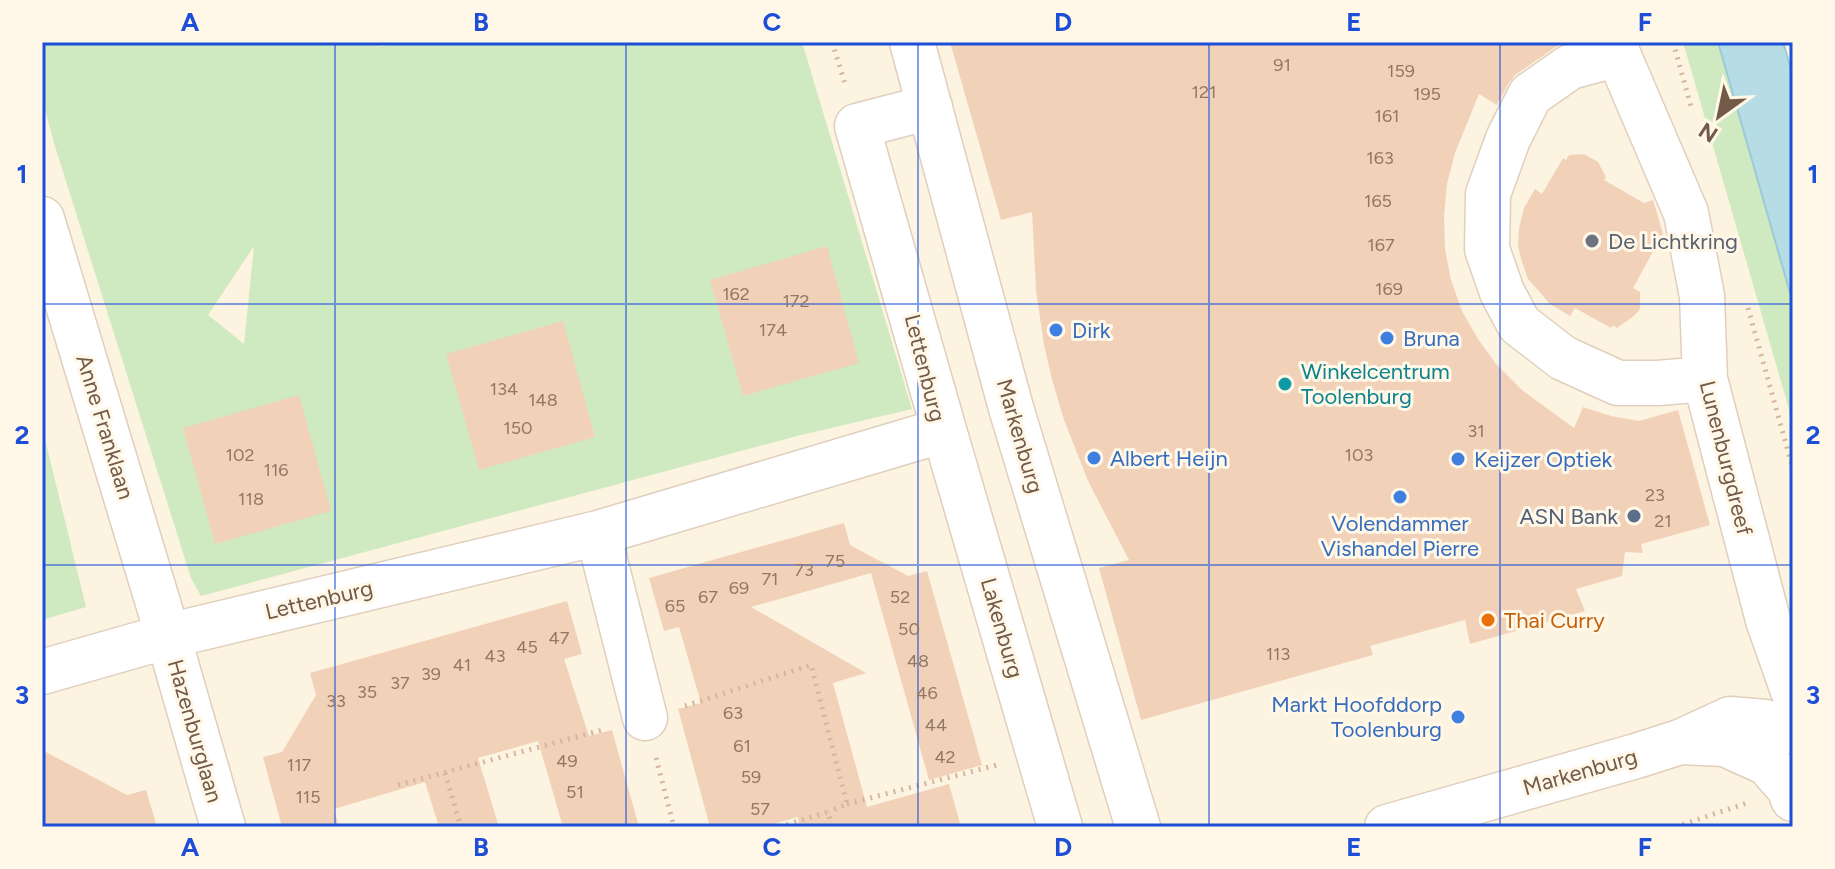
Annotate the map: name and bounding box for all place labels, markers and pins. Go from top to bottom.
place label: De Lichtkring [1608,228,1738,255]
marker: De Lichtkring [1583,232,1601,250]
place label: Dirk [1072,317,1111,344]
marker: Dirk [1047,321,1065,339]
place label: Bruna [1403,325,1460,352]
marker: Bruna [1378,329,1396,347]
place label: Winkelcentrum Toolenburg [1301,358,1450,410]
marker: Winkelcentrum Toolenburg [1276,375,1294,393]
place label: Albert Heijn [1110,445,1228,472]
place label: Keijzer Optiek [1474,446,1612,473]
marker: Albert Heijn [1085,449,1103,467]
marker: Keijzer Optiek [1449,450,1467,468]
marker: Volendammer Vishandel Pierre [1391,488,1409,506]
place label: ASN Bank [1520,503,1618,530]
marker: ASN Bank [1625,507,1643,525]
place label: Volendammer Vishandel Pierre [1321,510,1479,562]
place label: Thai Curry [1504,607,1605,634]
marker: Thai Curry [1479,611,1497,629]
place label: Markt Hoofddorp Toolenburg [1271,691,1442,743]
marker: Markt Hoofddorp Toolenburg [1449,708,1467,726]

